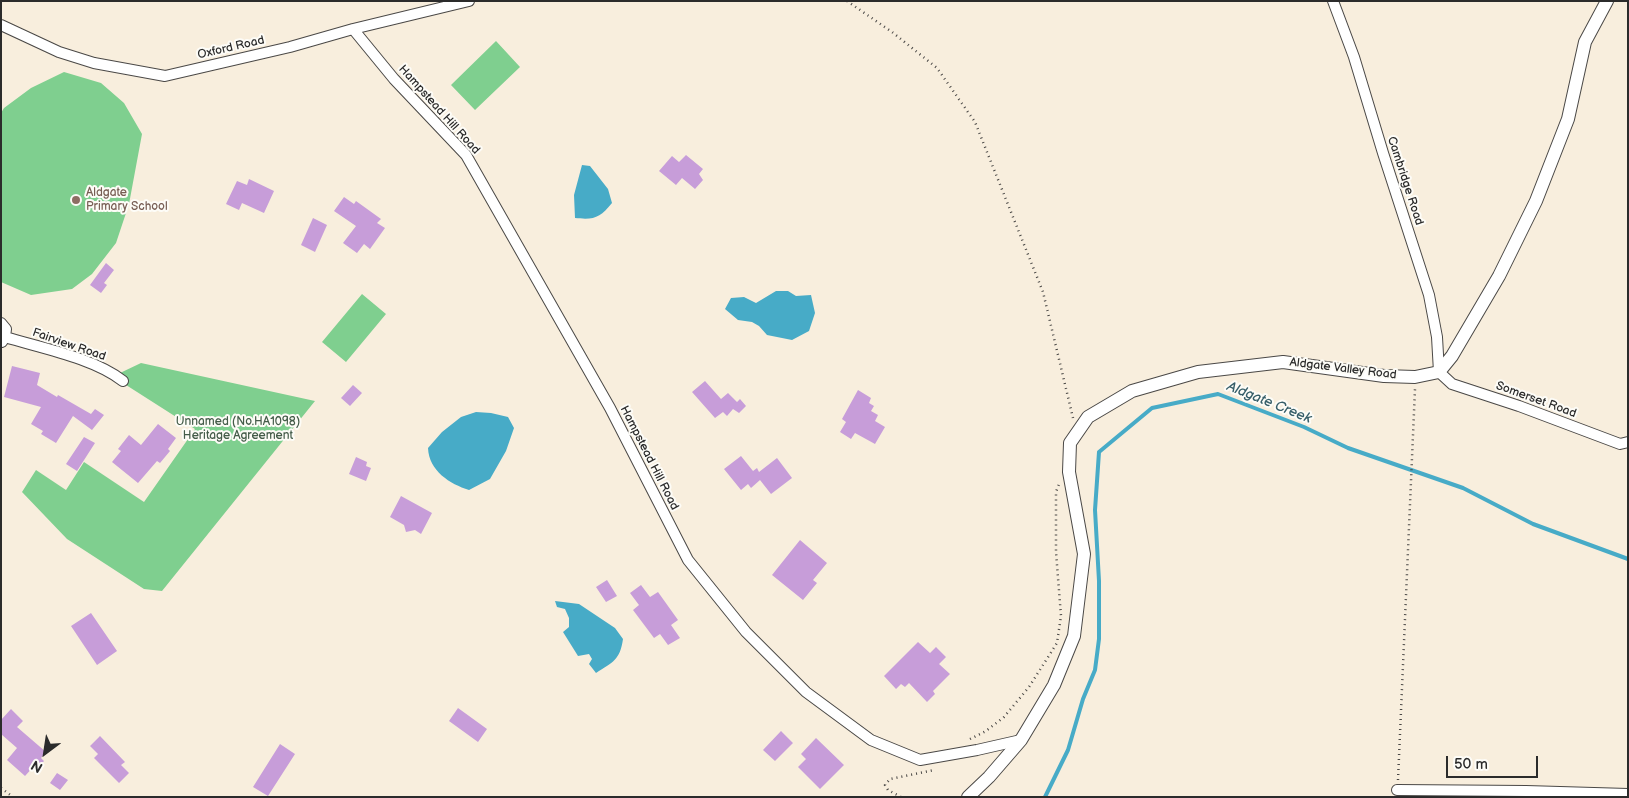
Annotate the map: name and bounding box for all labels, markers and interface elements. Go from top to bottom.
street label: Oxford Road [196,33,266,63]
street label: Hampstead Hill Road [395,62,483,158]
street label: Cambridge Road [1384,135,1426,227]
place label: Aldgate Primary School [86,186,168,214]
marker: Aldgate Primary School [70,194,82,206]
street label: Fairview Road [30,326,108,364]
street label: Aldgate Valley Road [1289,355,1397,383]
water label: Aldgate Creek [1224,378,1314,428]
street label: Somerset Road [1494,379,1578,421]
street label: Hampstead Hill Road [616,404,682,512]
park label: Unnamed (No.HA1098) Heritage Agreement [176,415,300,443]
north arrow [20,728,70,778]
scale bar [1449,746,1542,778]
text: 50 m [1454,755,1488,774]
text: N [28,756,46,776]

